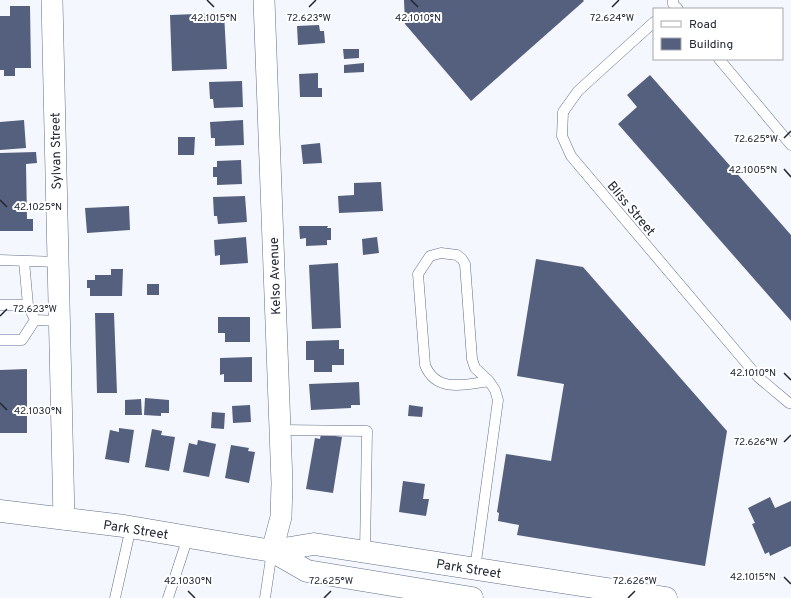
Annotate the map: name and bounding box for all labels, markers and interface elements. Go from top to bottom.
legend [653,8,783,60]
text: 42.1015°N [191,12,237,25]
text: 72.623°W [287,12,331,25]
text: 42.1010°N [395,12,441,25]
text: 72.624°W [590,12,634,25]
text: Road [689,17,717,33]
text: Building [689,37,733,53]
street label: Sylvan Street [48,112,66,190]
text: 72.625°W [734,133,778,146]
text: 42.1005°N [729,164,777,177]
street label: Bliss Street [603,179,658,240]
text: 42.1025°N [14,201,62,214]
street label: Kelso Avenue [267,237,285,315]
text: 72.623°W [13,303,57,316]
text: 42.1010°N [730,367,776,380]
text: 42.1030°N [14,405,62,418]
text: 72.626°W [734,436,778,449]
street label: Park Street [102,518,169,544]
street label: Park Street [435,557,502,583]
text: 42.1015°N [730,571,776,584]
text: 42.1030°N [164,575,212,588]
text: 72.625°W [309,575,353,588]
text: 72.626°W [613,575,657,588]

